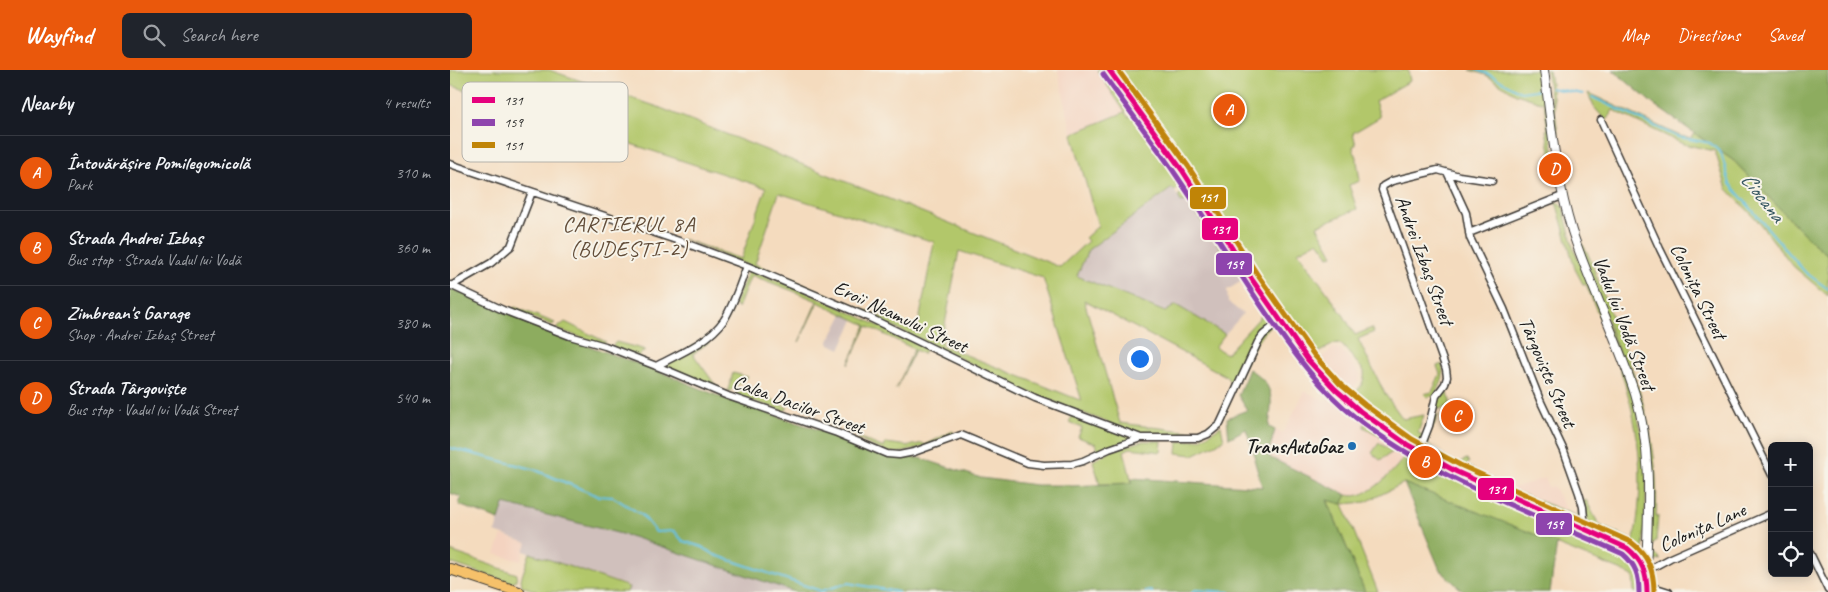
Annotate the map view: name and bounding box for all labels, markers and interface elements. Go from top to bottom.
search box [122,13,472,58]
text: Wayfind [25,20,92,50]
icon: search [140,21,168,49]
text: Search here [180,23,258,47]
text: Map [1622,24,1649,46]
text: Directions [1677,24,1740,46]
text: Saved [1768,24,1803,46]
legend [462,82,628,162]
text: Nearby [20,90,73,116]
pin: A [1213,91,1245,129]
text: 131 [504,92,524,109]
text: 4 results [383,93,430,113]
text: 159 [504,114,525,131]
text: 151 [504,137,524,154]
pin: D [1539,150,1571,188]
text: Întovărășire Pomilegumicolă [67,151,250,175]
text: A [32,163,40,183]
text: 310 m [396,163,430,183]
water label: Ciocana [1736,167,1792,228]
text: Park [67,175,92,195]
line badge: 151 [1189,186,1227,210]
text: 151 [1199,189,1219,206]
street label: Andrei Izbaș Street [1390,192,1461,331]
district label: CARTIERUL 8A (BUDEȘTI-2) [563,210,695,263]
line badge: 131 [1201,217,1239,241]
text: 131 [1211,221,1231,238]
text: Strada Andrei Izbaș [67,226,203,250]
text: B [32,238,40,258]
text: 360 m [396,238,430,258]
street label: Colonița Street [1665,239,1734,346]
text: Bus stop · Strada Vadul lui Vodă [67,250,241,270]
line badge: 159 [1215,252,1253,276]
street label: Vadul lui Vodă Street [1587,253,1663,397]
text: 159 [1225,256,1245,273]
street label: Eroii Neamului Street [830,274,974,359]
text: Zimbrean's Garage [67,301,189,325]
text: C [32,313,40,333]
text: 380 m [396,313,430,333]
street label: Târgoviște Street [1513,313,1583,433]
text: Shop · Andrei Izbaș Street [67,325,214,345]
your location [1127,346,1153,372]
street label: Calea Dacilor Street [730,369,870,441]
text: Strada Târgoviște [67,376,185,400]
text: D [31,388,41,408]
text: 540 m [396,388,430,408]
pin: C [1441,397,1473,435]
text: Bus stop · Vadul lui Vodă Street [67,400,237,420]
place label: TransAutoGaz [1246,434,1345,459]
marker: TransAutoGaz [1346,440,1358,452]
map controls [1768,442,1813,577]
button: + [1768,442,1813,487]
pin: B [1409,443,1441,481]
line badge: 131 [1477,477,1515,501]
text: 131 [1487,481,1507,498]
button: − [1768,487,1813,532]
street label: Colonița Lane [1655,497,1751,558]
line badge: 159 [1535,512,1573,536]
text: 159 [1545,516,1565,533]
button: locate [1768,532,1813,577]

